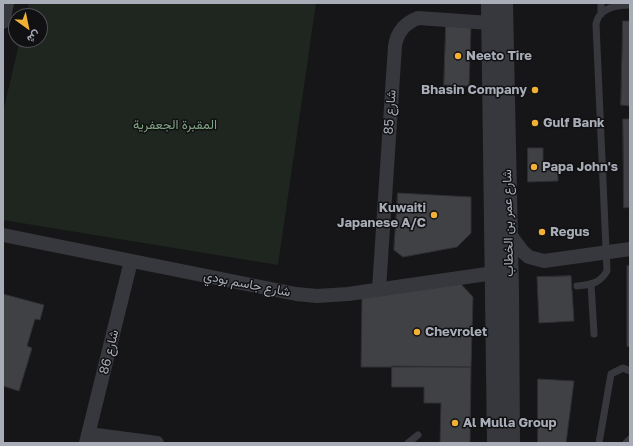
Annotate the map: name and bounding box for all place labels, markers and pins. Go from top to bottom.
place label: Neeto Tire [466,48,532,64]
marker: Neeto Tire [453,51,463,61]
place label: Bhasin Company [421,82,527,98]
marker: Bhasin Company [530,85,540,95]
place label: Gulf Bank [543,115,605,131]
marker: Gulf Bank [530,118,540,128]
place label: Papa John's [542,159,618,175]
marker: Papa John's [529,162,539,172]
place label: Kuwaiti Japanese A/C [337,200,426,231]
marker: Kuwaiti Japanese A/C [429,210,439,220]
place label: Regus [550,224,590,240]
marker: Regus [537,227,547,237]
place label: Chevrolet [425,324,487,340]
marker: Chevrolet [412,327,422,337]
place label: Al Mulla Group [463,415,556,431]
marker: Al Mulla Group [450,418,460,428]

